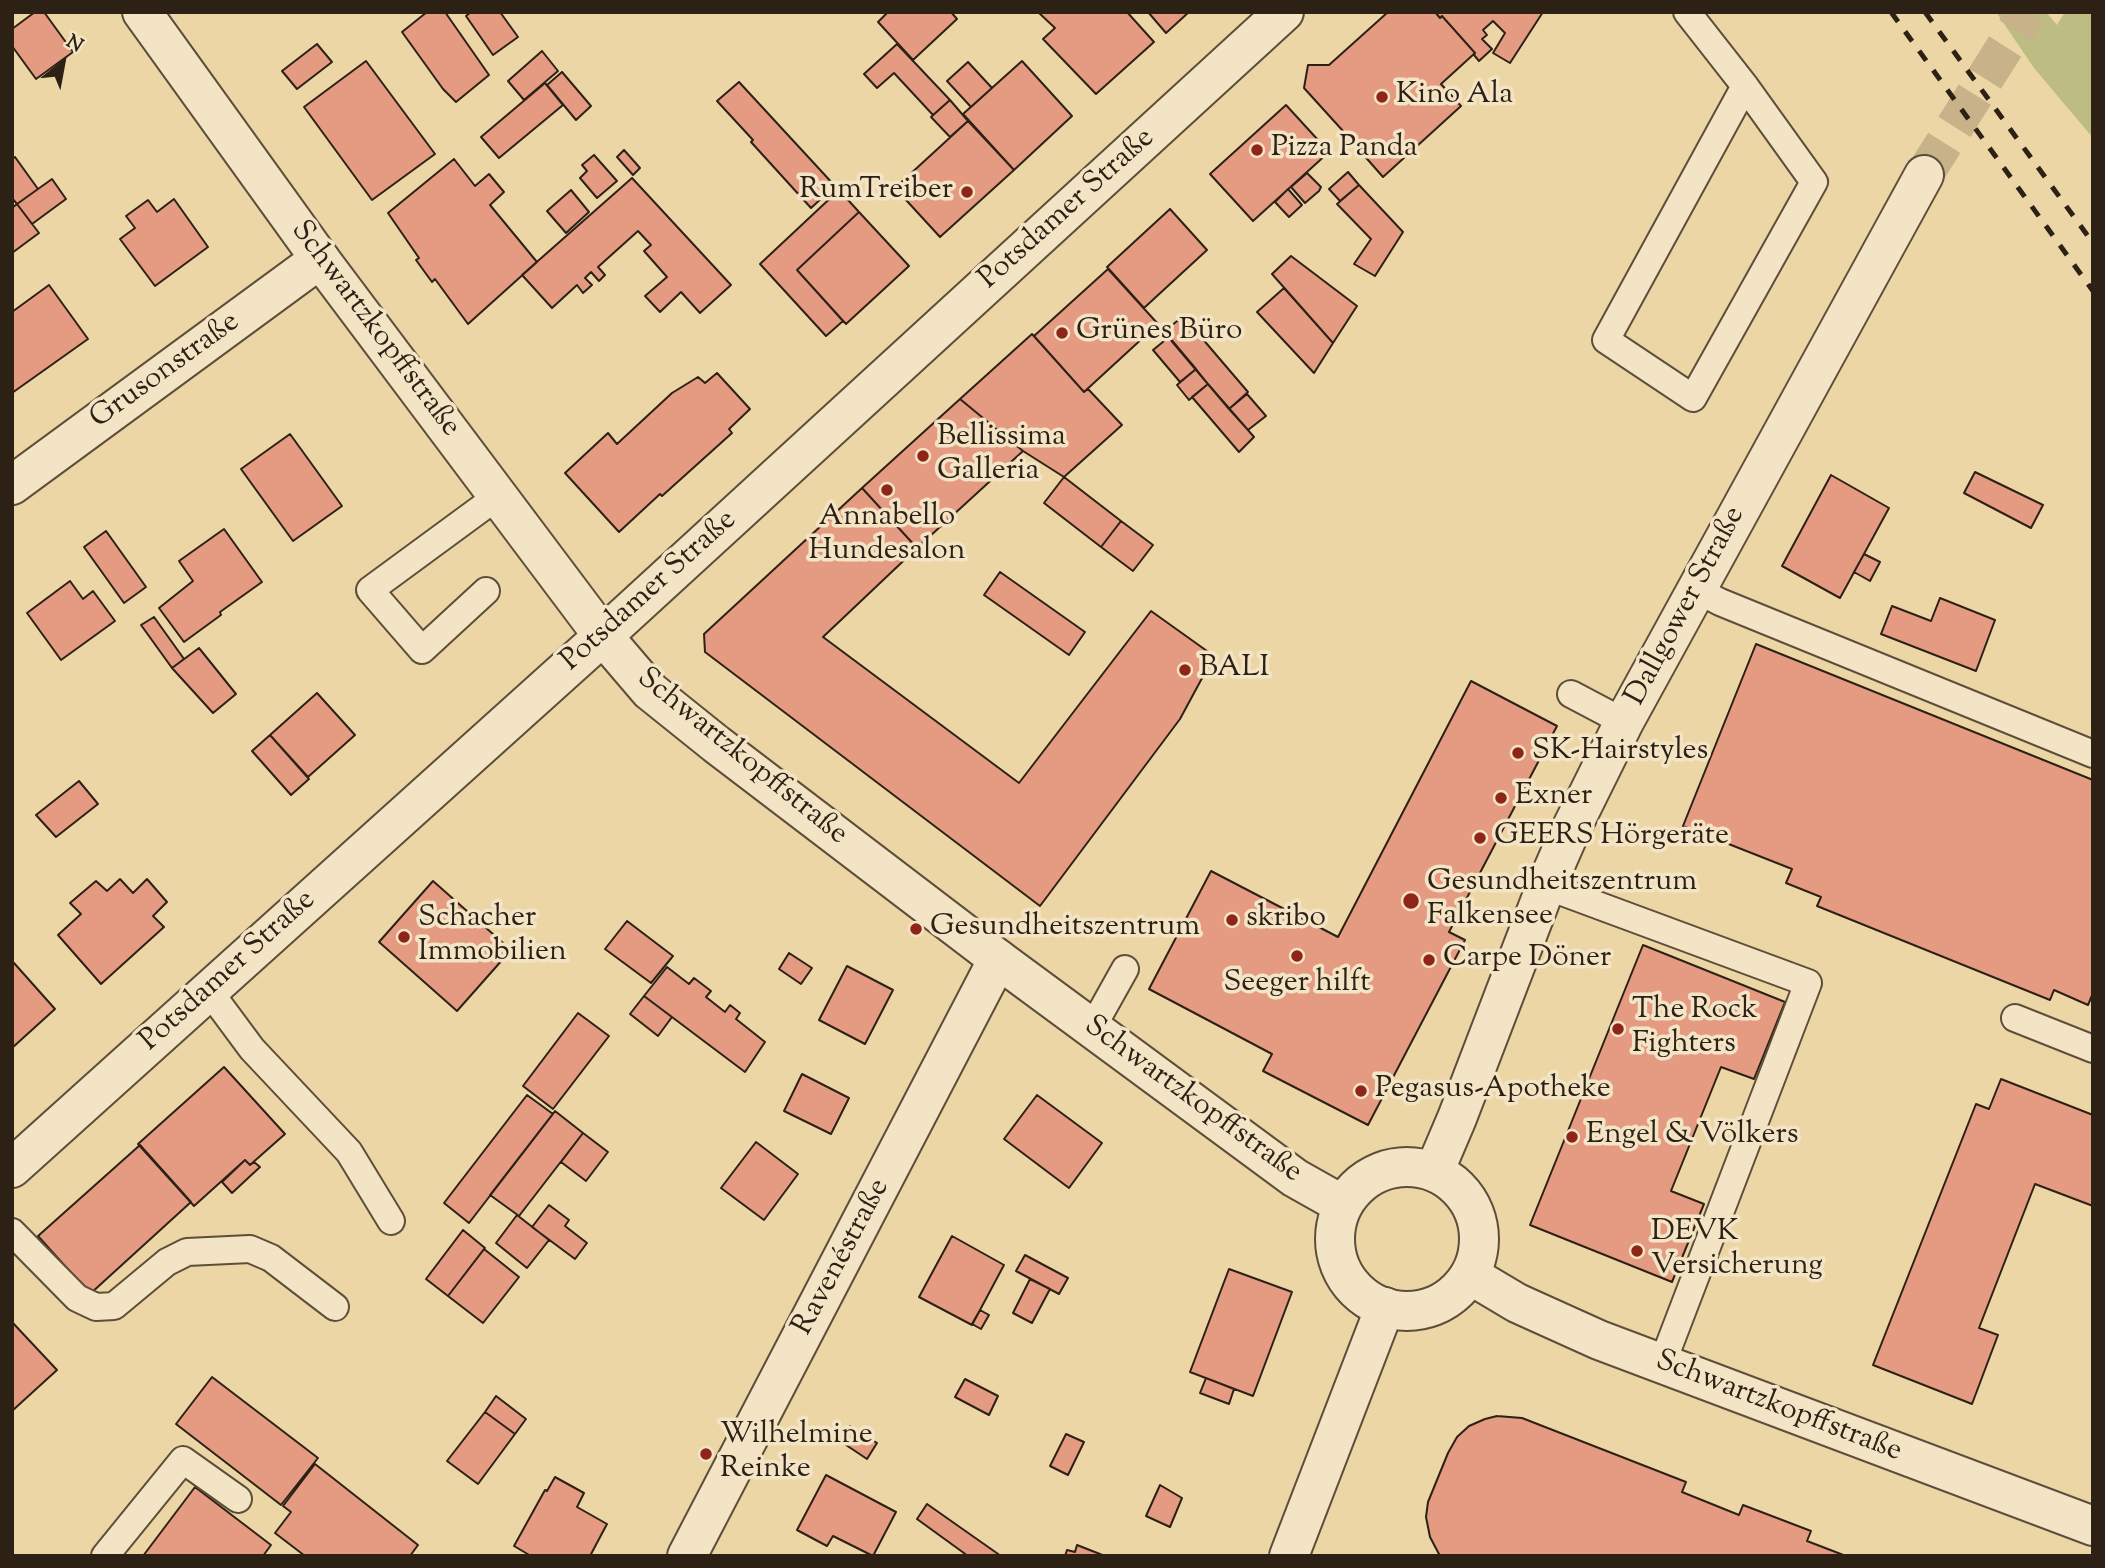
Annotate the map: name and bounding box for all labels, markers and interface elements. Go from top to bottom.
north arrow [28,28,98,98]
text: N [61,29,88,60]
place label: Kino Ala [1396,79,1513,115]
marker: Kino Ala [1374,89,1390,105]
street label: Potsdamer Straße [973,122,1163,298]
place label: Pizza Panda [1271,132,1417,168]
marker: Pizza Panda [1249,142,1265,158]
place label: RumTreiber [799,174,953,210]
marker: RumTreiber [959,184,975,200]
street label: Schwartzkopffstraße [281,215,467,445]
street label: Grusonstraße [84,306,248,438]
place label: Grünes Büro [1076,315,1242,351]
marker: Grünes Büro [1054,325,1070,341]
place label: Bellissima Galleria [937,421,1066,491]
marker: Bellissima Galleria [915,448,931,464]
marker: Annabello Hundesalon [879,482,895,498]
place label: Annabello Hundesalon [809,501,965,572]
street label: Dallgower Straße [1619,501,1755,713]
street label: Potsdamer Straße [555,504,745,680]
place label: BALI [1199,652,1269,688]
street label: Schwartzkopffstraße [628,662,854,854]
marker: BALI [1177,662,1193,678]
place label: SK-Hairstyles [1532,735,1708,771]
marker: SK-Hairstyles [1510,745,1526,761]
place label: Exner [1515,780,1592,816]
marker: Exner [1493,790,1509,806]
place label: GEERS Hörgeräte [1494,820,1729,856]
marker: GEERS Hörgeräte [1472,830,1488,846]
place label: Gesundheitszentrum Falkensee [1427,866,1697,936]
street label: Potsdamer Straße [134,884,324,1060]
marker: Gesundheitszentrum Falkensee [1401,891,1421,911]
place label: Schacher Immobilien [418,902,567,972]
place label: skribo [1246,902,1326,938]
place label: Gesundheitszentrum [930,911,1200,947]
marker: skribo [1224,912,1240,928]
marker: Gesundheitszentrum [908,921,924,937]
marker: Schacher Immobilien [396,929,412,945]
place label: Carpe Döner [1443,942,1611,978]
marker: Seeger hilft [1289,948,1305,964]
marker: Carpe Döner [1421,952,1437,968]
place label: Seeger hilft [1223,967,1371,1003]
place label: The Rock Fighters [1632,994,1758,1064]
street label: Schwartzkopffstraße [1076,1010,1308,1192]
marker: The Rock Fighters [1610,1021,1626,1037]
place label: Pegasus-Apotheke [1375,1073,1611,1109]
marker: Pegasus-Apotheke [1353,1083,1369,1099]
place label: Engel & Völkers [1586,1119,1798,1155]
marker: Engel & Völkers [1564,1129,1580,1145]
street label: Ravenéstraße [787,1174,899,1342]
place label: DEVK Versicherung [1651,1216,1823,1286]
marker: DEVK Versicherung [1629,1243,1645,1259]
street label: Schwartzkopffstraße [1650,1344,1906,1472]
place label: Wilhelmine Reinke [720,1419,873,1490]
marker: Wilhelmine Reinke [698,1446,714,1462]

